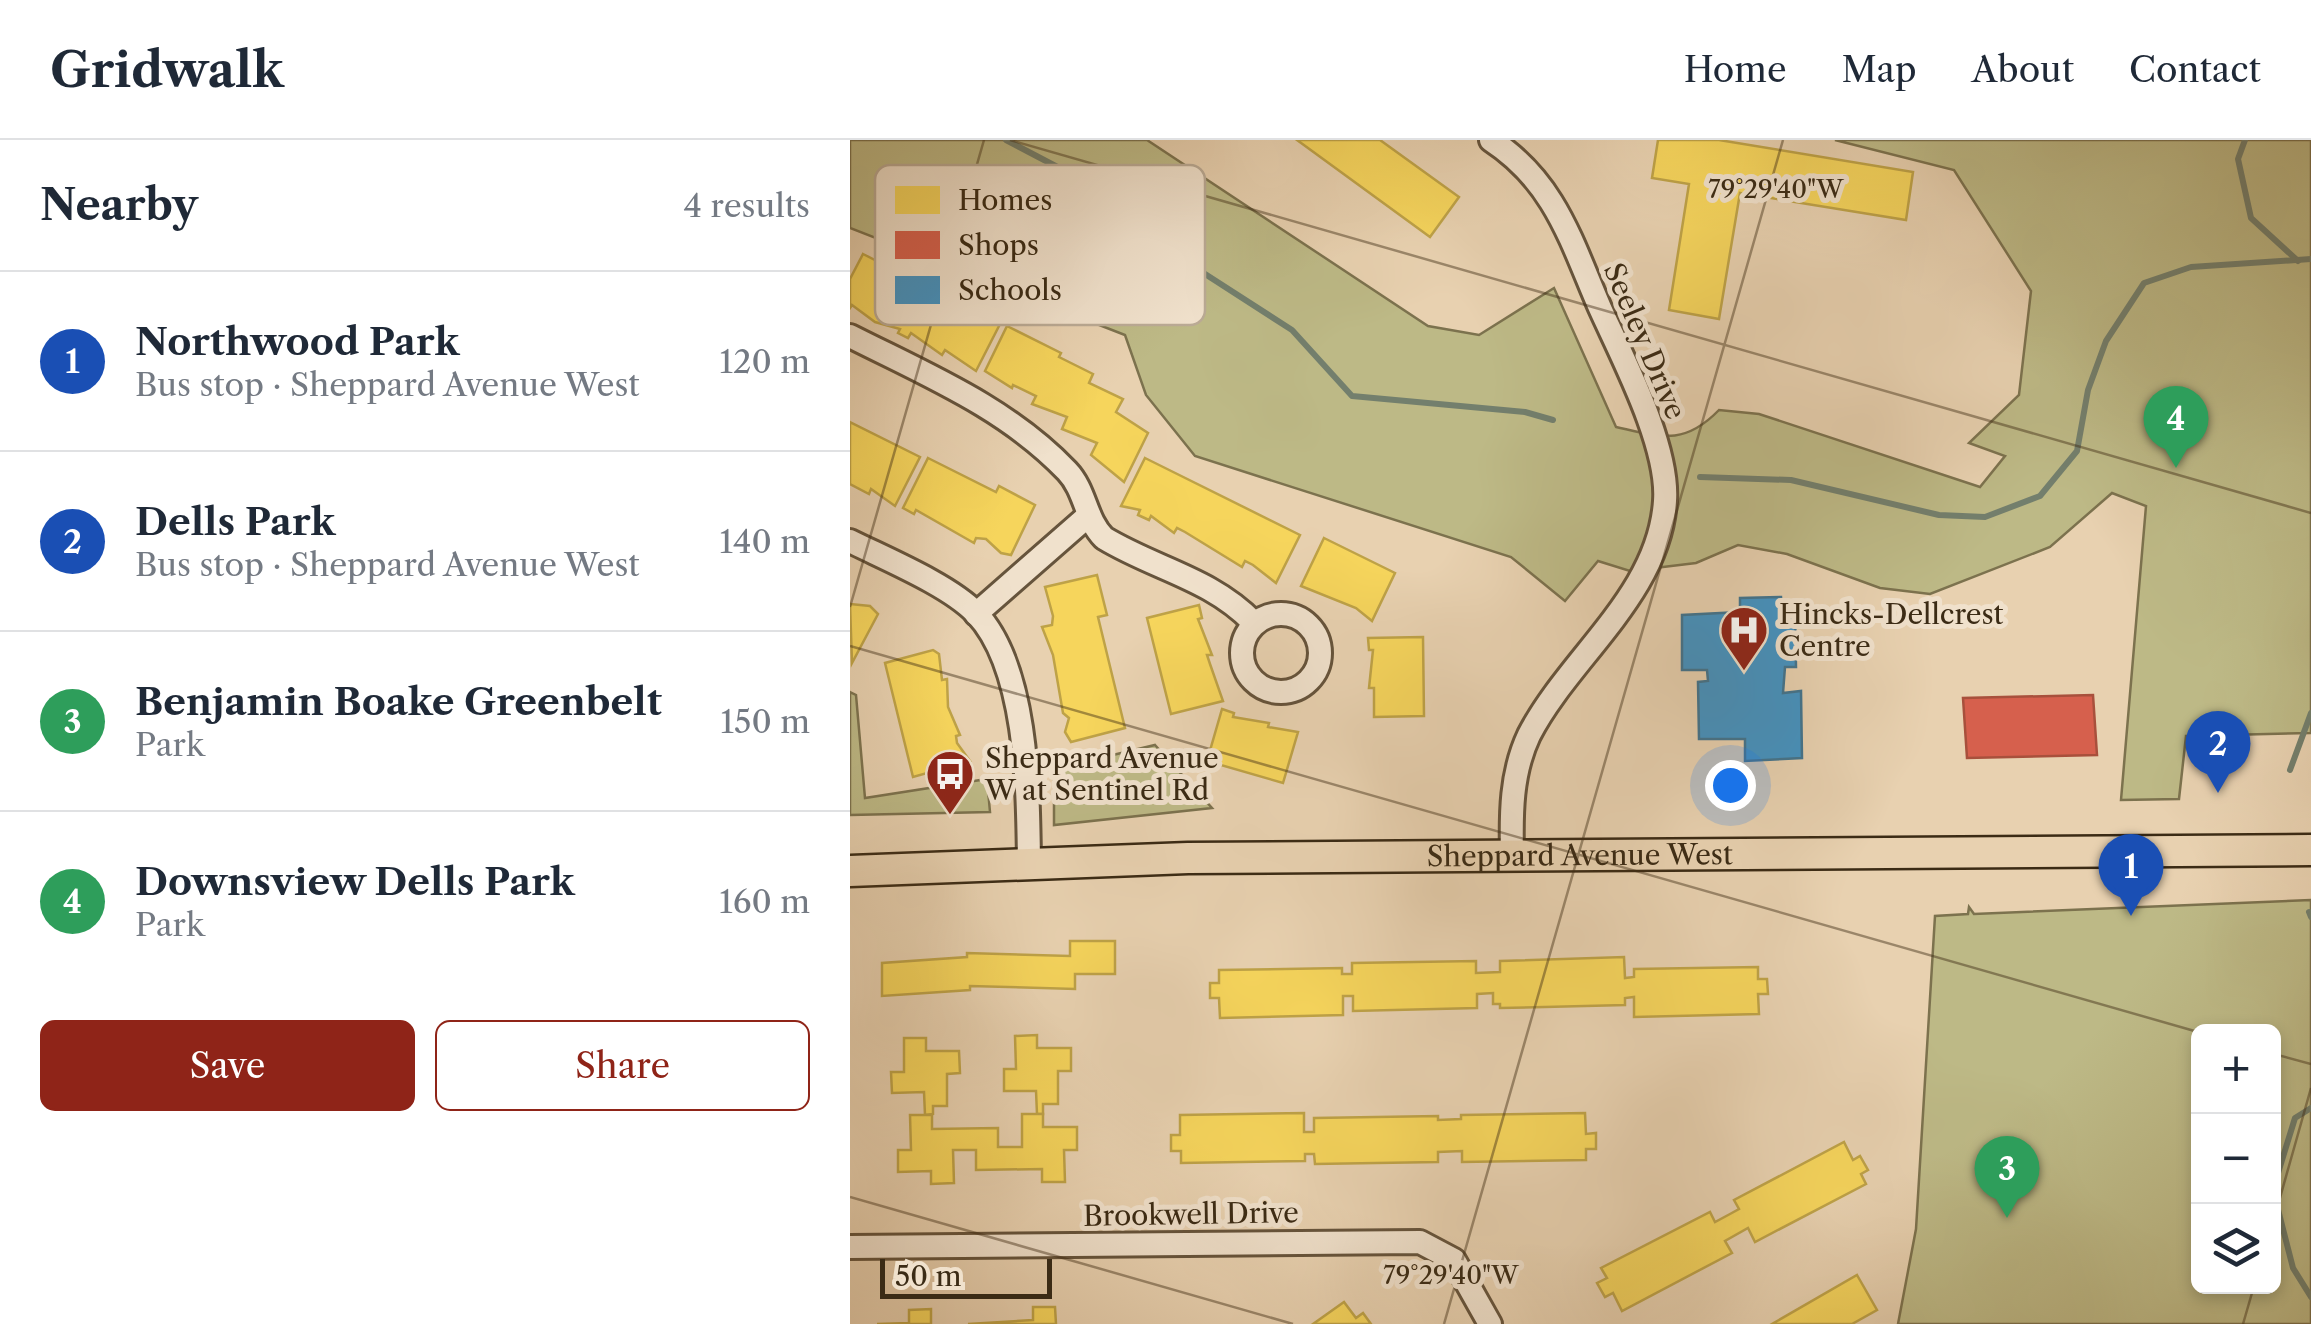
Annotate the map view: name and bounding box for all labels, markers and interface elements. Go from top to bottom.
text: Gridwalk [50,40,284,99]
text: Home [1684,48,1786,91]
text: Map [1841,48,1917,91]
text: About [1972,48,2074,91]
text: Contact [2129,48,2261,91]
legend [875,165,1205,325]
text: 79°29'40"W [1708,174,1844,205]
text: Nearby [40,179,198,231]
text: Homes [958,183,1052,217]
text: 4 results [684,186,810,225]
text: Shops [958,228,1039,262]
street label: Seeley Drive [1597,258,1693,424]
text: Schools [958,273,1062,307]
text: Northwood Park [135,318,460,365]
text: 1 [65,342,80,381]
text: 120 m [720,342,810,381]
text: Bus stop · Sheppard Avenue West [135,365,640,404]
pin: 4 [2144,385,2208,468]
text: Dells Park [135,498,336,545]
text: 2 [63,522,82,561]
text: 140 m [719,522,810,561]
text: Bus stop · Sheppard Avenue West [135,545,640,584]
place label: Hincks-Dellcrest Centre [1779,597,2004,663]
hospital icon: Hincks-Dellcrest Centre [1718,604,1770,672]
text: Benjamin Boake Greenbelt [135,678,662,725]
text: 3 [63,702,82,741]
text: 150 m [721,702,810,741]
pin: 2 [2186,710,2250,793]
text: Park [135,725,205,764]
place label: Sheppard Avenue W at Sentinel Rd [984,741,1219,807]
bus stop icon: Sheppard Avenue W at Sentinel Rd [924,748,976,816]
your location [1705,760,1756,811]
pin: 1 [2098,834,2164,916]
street label: Sheppard Avenue West [1427,837,1733,873]
text: Downsview Dells Park [135,858,575,905]
text: 4 [63,882,82,921]
text: 160 m [719,882,810,921]
text: Park [135,905,205,944]
button: Save [40,1020,415,1111]
button: Share [435,1020,810,1111]
map controls [2191,1024,2281,1294]
button: + [2191,1024,2281,1114]
button: − [2191,1114,2281,1204]
pin: 3 [1974,1136,2040,1218]
street label: Brookwell Drive [1083,1195,1299,1233]
button: layers [2191,1204,2281,1294]
scale bar [880,1254,1052,1298]
text: 50 m [895,1259,962,1293]
text: 79°29'40"W [1383,1260,1519,1291]

